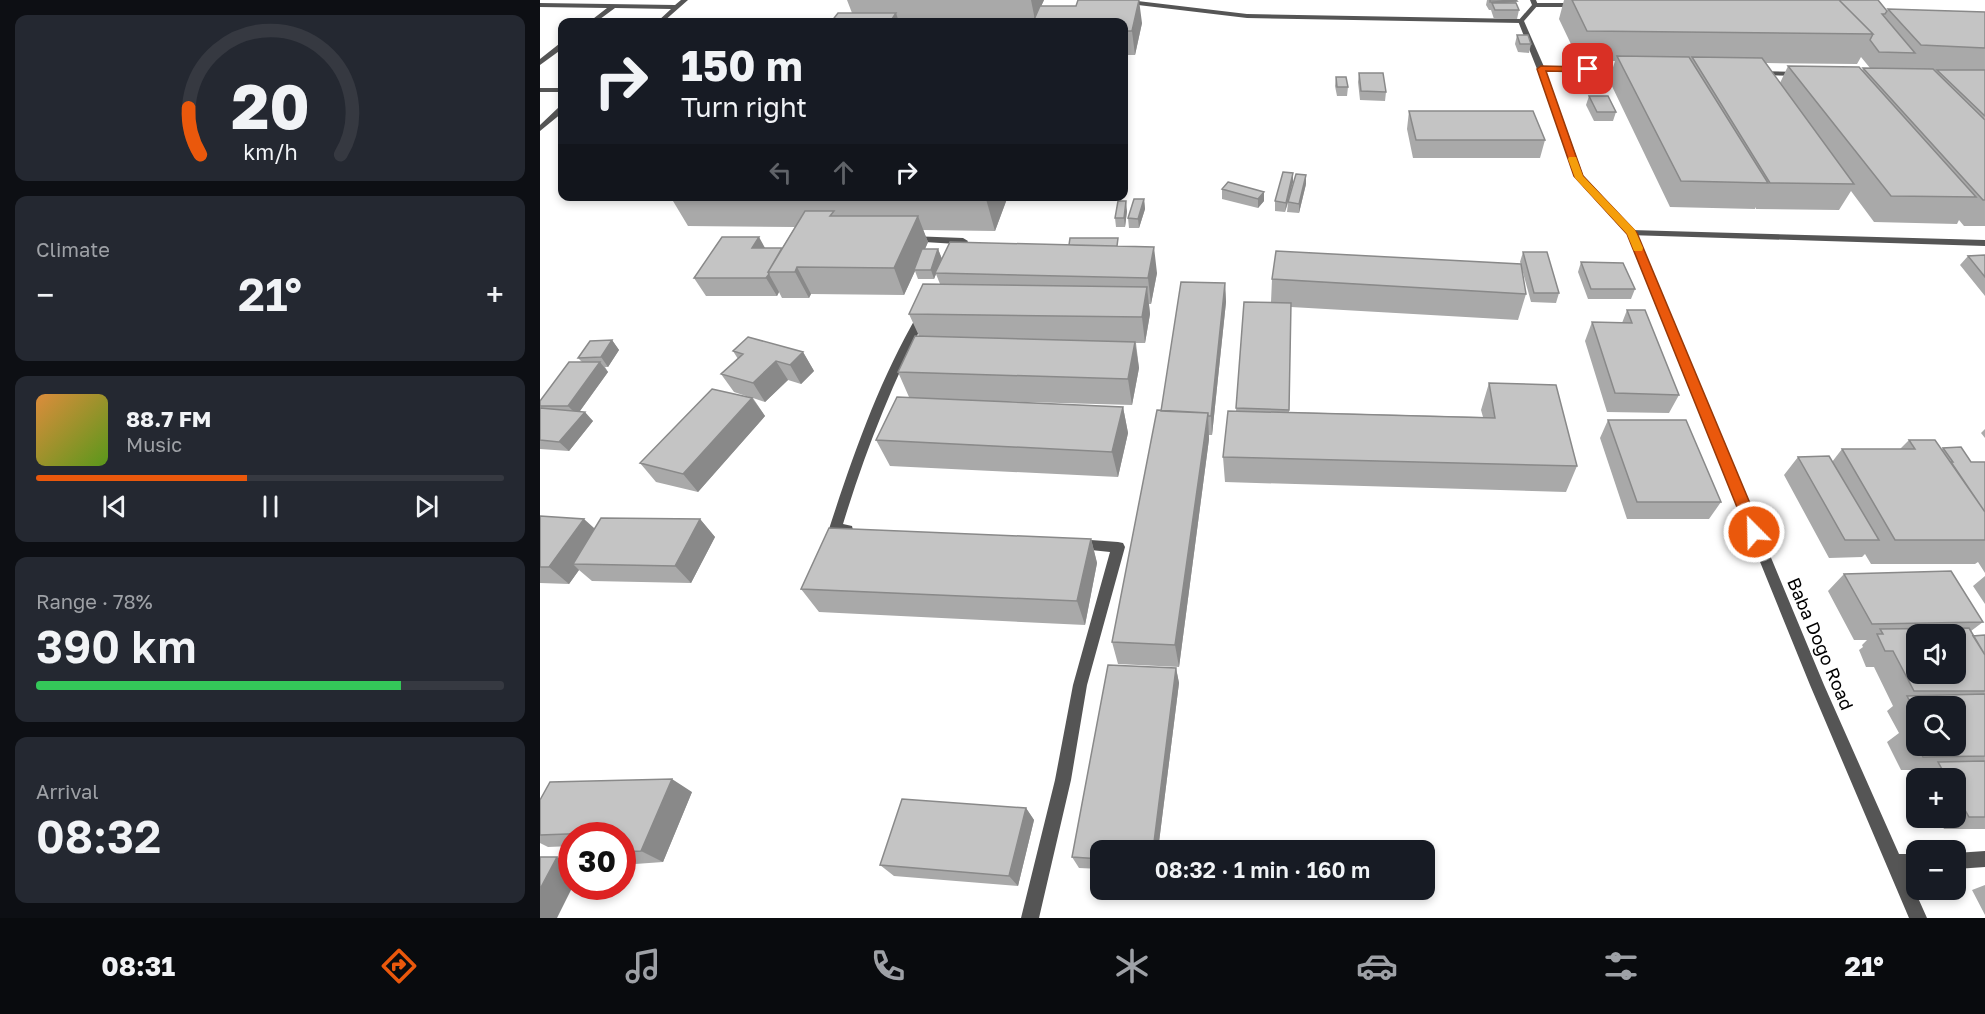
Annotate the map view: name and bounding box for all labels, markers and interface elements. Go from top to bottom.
text: 150 m [681,40,803,90]
icon: right [582,42,660,120]
pin [1562,43,1613,94]
icon: arrive [1571,52,1604,85]
text: 20 [231,68,309,143]
text: Turn right [681,91,807,123]
text: km/h [243,139,297,165]
icon: left [764,156,797,189]
icon: ahead [827,156,860,189]
icon: right [890,156,923,189]
text: Climate [36,237,110,261]
text: 21° [238,267,302,321]
text: − [36,275,54,314]
text: + [486,275,504,314]
text: 88.7 FM [126,405,211,432]
text: Music [126,432,182,456]
icon: previous [98,490,131,523]
icon: pause [254,490,287,523]
icon: next [410,490,443,523]
position arrow [1722,500,1786,564]
street label: Baba Dogo Road [1783,574,1859,713]
text: Range · 78% [36,589,153,613]
text: 390 km [36,619,197,673]
map controls [1906,624,1966,900]
button: sound [1906,624,1966,684]
button: search [1906,696,1966,756]
button: + [1906,768,1966,828]
text: Arrival [36,779,99,803]
text: 08:32 [36,809,161,863]
speed limit sign: 30 [558,822,636,900]
button: − [1906,840,1966,900]
text: 08:32 · 1 min · 160 m [1155,856,1370,883]
icon: directions [378,945,420,987]
icon: music [622,945,664,987]
icon: phone [867,945,909,987]
icon: climate [1111,945,1153,987]
icon: car [1356,945,1398,987]
icon: filters [1600,945,1642,987]
text: 08:31 [101,950,175,982]
text: 21° [1845,950,1884,982]

